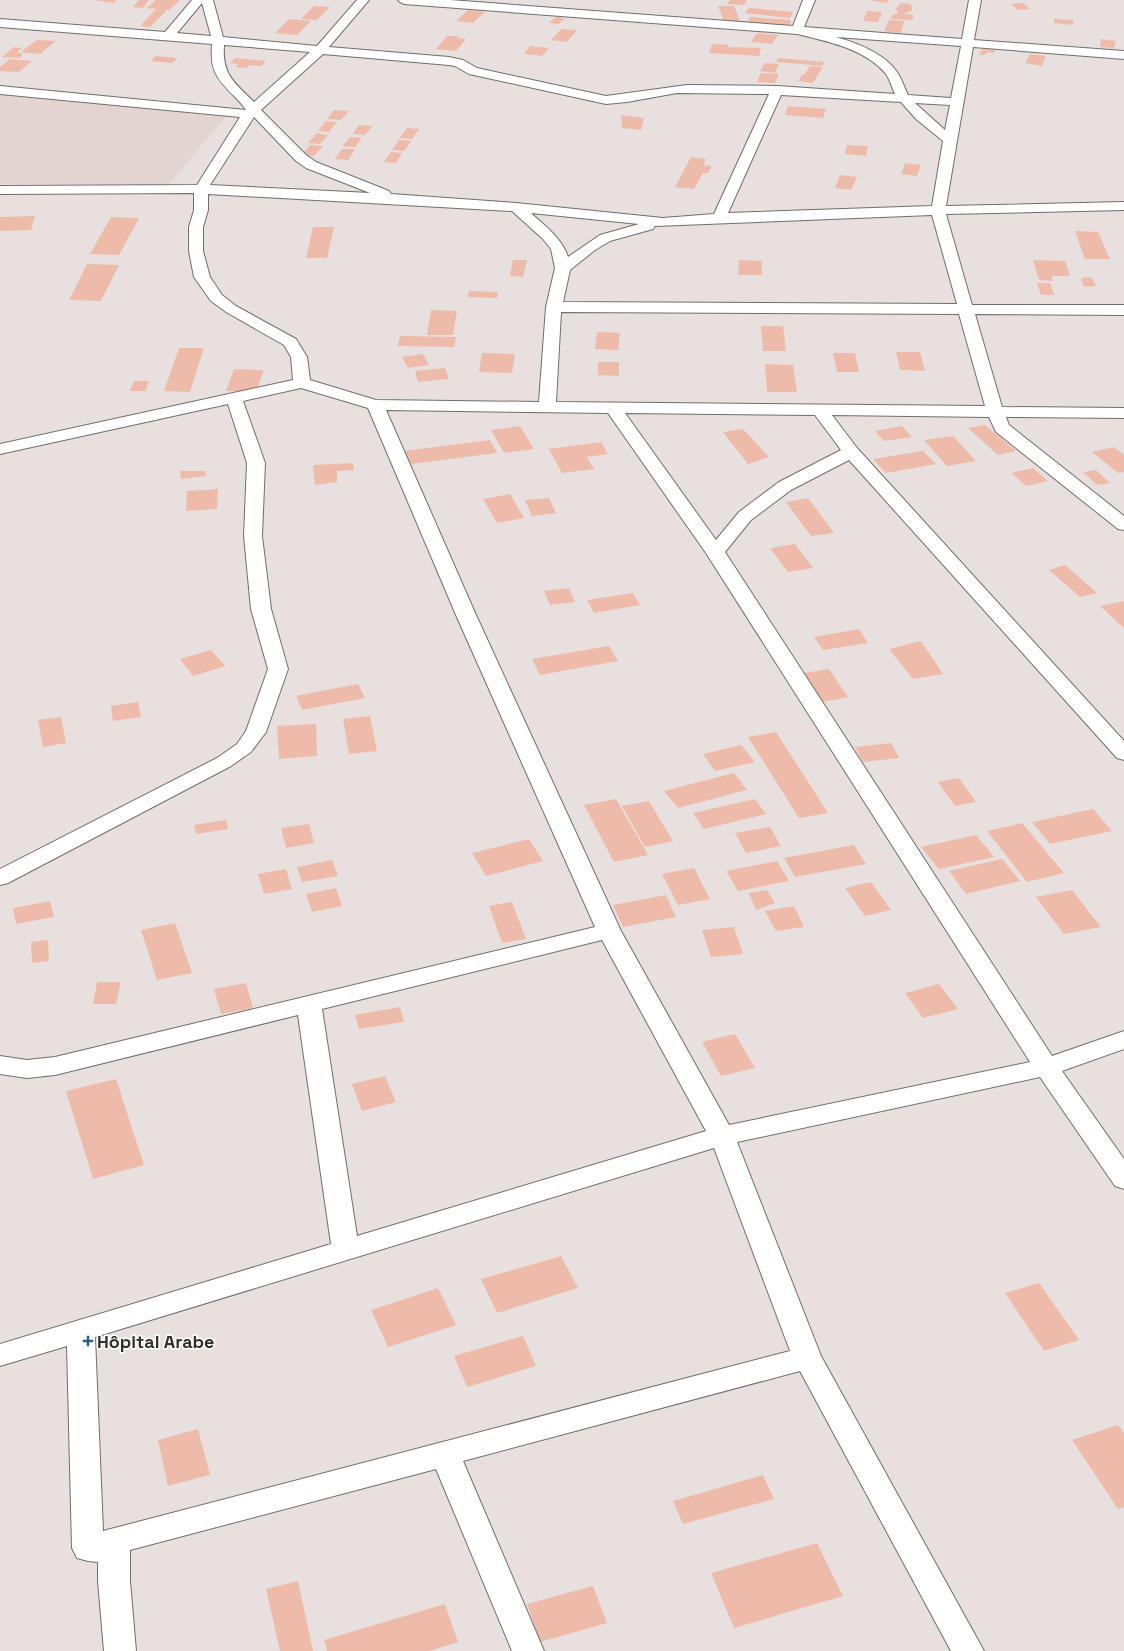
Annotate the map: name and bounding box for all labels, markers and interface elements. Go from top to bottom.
place label: Hôpital Arabe [97,1330,214,1353]
marker: Hôpital Arabe [82,1335,94,1347]

